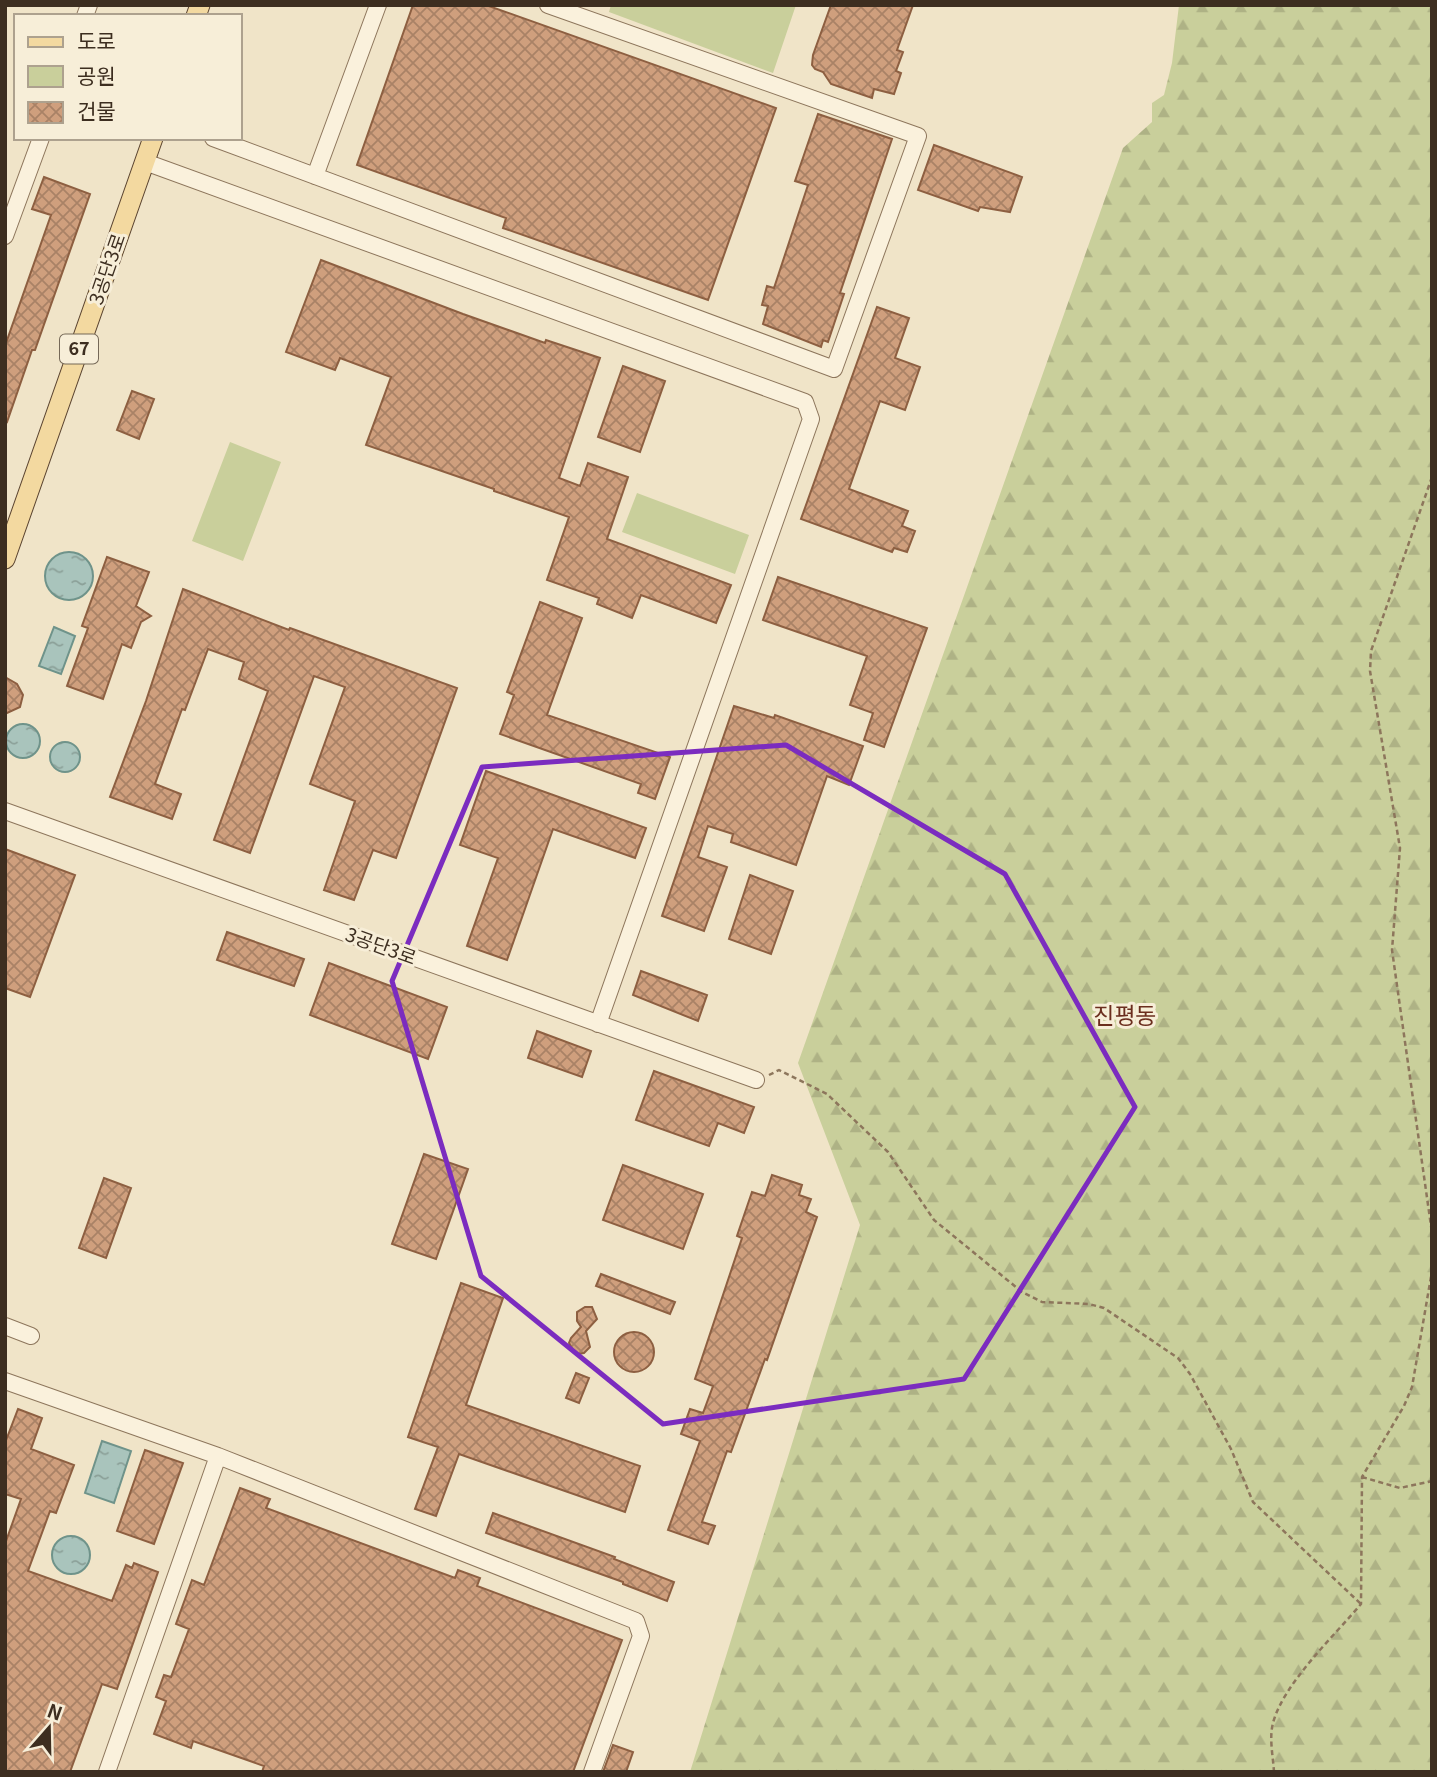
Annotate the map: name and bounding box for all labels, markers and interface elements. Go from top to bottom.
legend [14,14,242,140]
text: 도로 [77,25,116,55]
text: 공원 [77,60,116,90]
text: 건물 [77,95,116,125]
street label: 3공단3로 [81,229,130,308]
road number: 67 [60,334,98,363]
street label: 3공단3로 [342,919,421,970]
district label: 진평동 [1093,997,1157,1031]
north arrow [14,1693,84,1763]
text: N [44,1695,67,1726]

